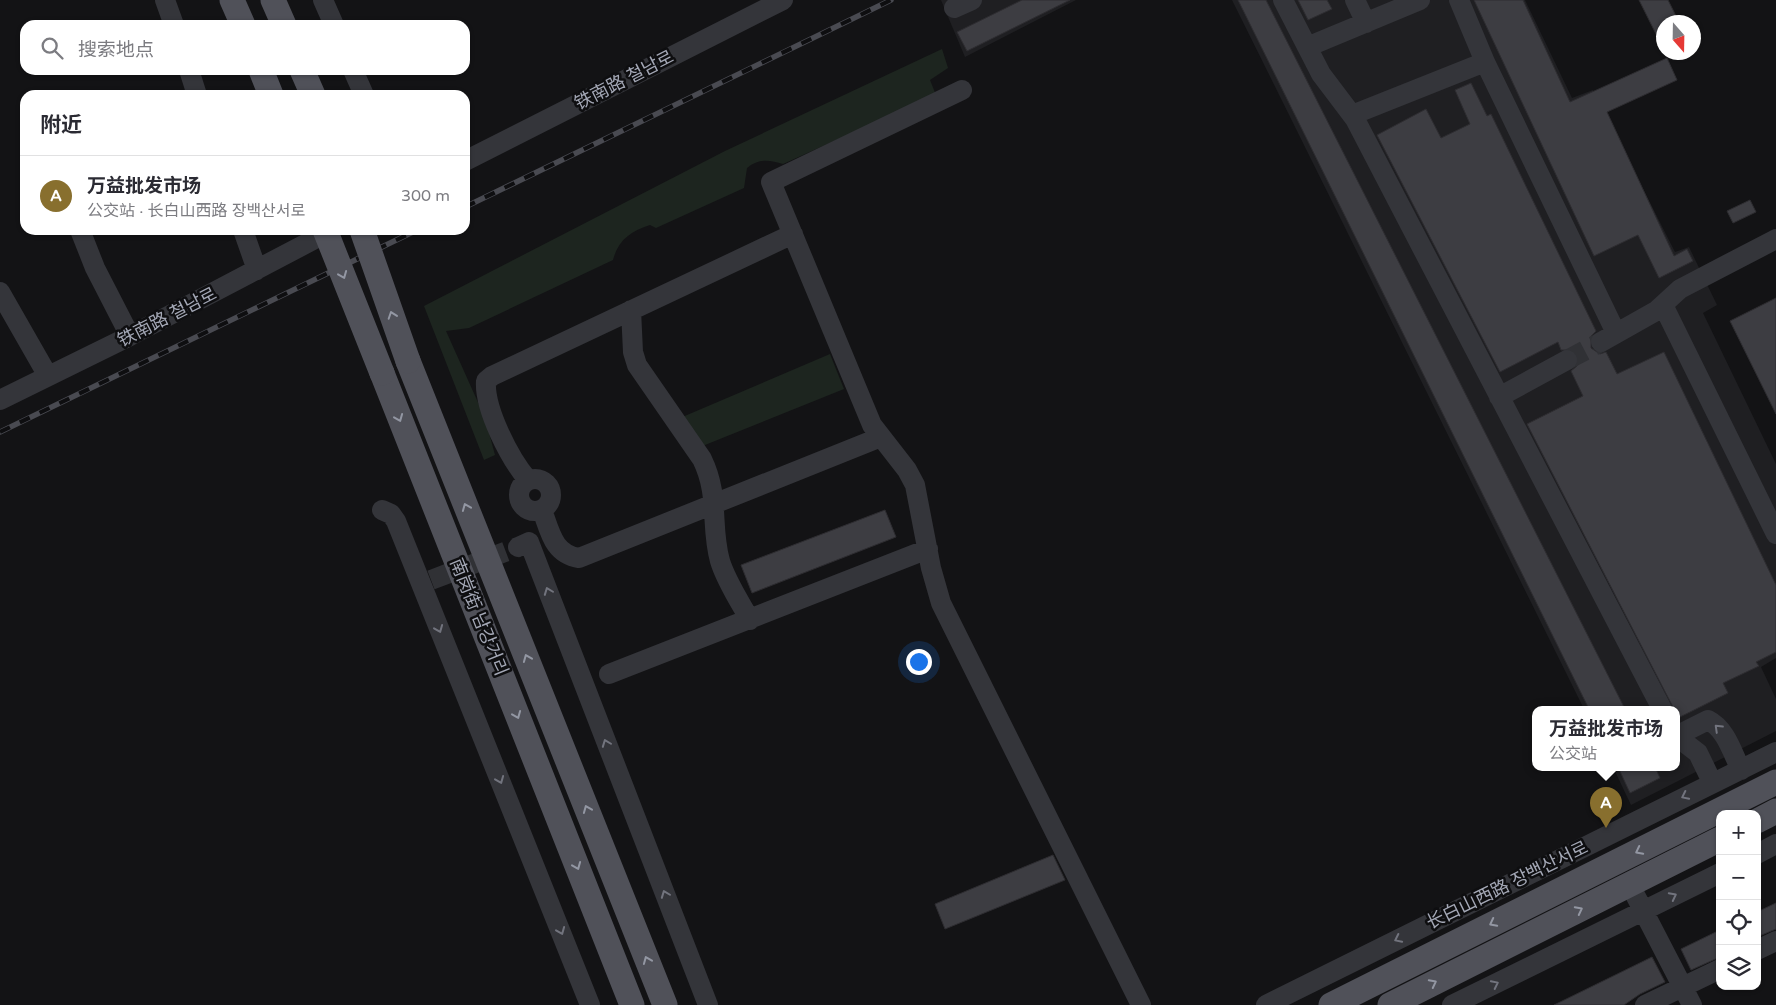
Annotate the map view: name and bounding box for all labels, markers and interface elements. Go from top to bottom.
north arrow [1656,15,1701,60]
search box [20,20,470,75]
icon: search [38,34,66,62]
text: 搜索地点 [78,39,154,61]
street label: 铁南路 철남로 [571,46,677,114]
text: 附近 [40,113,82,138]
text: 万益批发市场 [87,175,201,197]
text: A [50,186,62,206]
text: 300 m [401,186,450,206]
text: 公交站 · 长白山西路 장백산서로 [87,201,305,221]
one-way arrow [337,270,347,279]
street label: 铁南路 철남로 [114,283,220,351]
one-way arrow [388,311,398,319]
one-way arrow [393,413,404,422]
one-way arrow [462,503,473,512]
street label: 南岗街 남강거리 [445,555,513,679]
one-way arrow [544,587,554,596]
one-way arrow [434,625,444,633]
your location [906,649,932,675]
one-way arrow [523,654,533,663]
popup [1532,706,1680,771]
one-way arrow [512,711,522,719]
text: 万益批发市场 [1549,718,1663,740]
one-way arrow [1714,725,1723,734]
one-way arrow [602,739,612,747]
text: 公交站 [1549,744,1597,764]
one-way arrow [494,775,504,784]
pin: A [1590,787,1622,828]
one-way arrow [1681,790,1690,800]
one-way arrow [583,805,593,814]
map controls [1716,810,1761,990]
button: + [1716,810,1761,855]
street label: 长白山西路 장백산서로 [1422,836,1592,934]
one-way arrow [1635,844,1644,854]
button: − [1716,855,1761,900]
one-way arrow [571,862,581,870]
one-way arrow [661,890,671,899]
one-way arrow [1667,892,1676,902]
button: locate [1716,900,1761,945]
one-way arrow [1573,906,1582,916]
one-way arrow [1490,917,1499,927]
one-way arrow [554,926,565,935]
one-way arrow [1395,933,1404,943]
button: layers [1716,945,1761,990]
one-way arrow [643,956,654,965]
one-way arrow [1428,979,1437,989]
one-way arrow [1490,980,1499,990]

